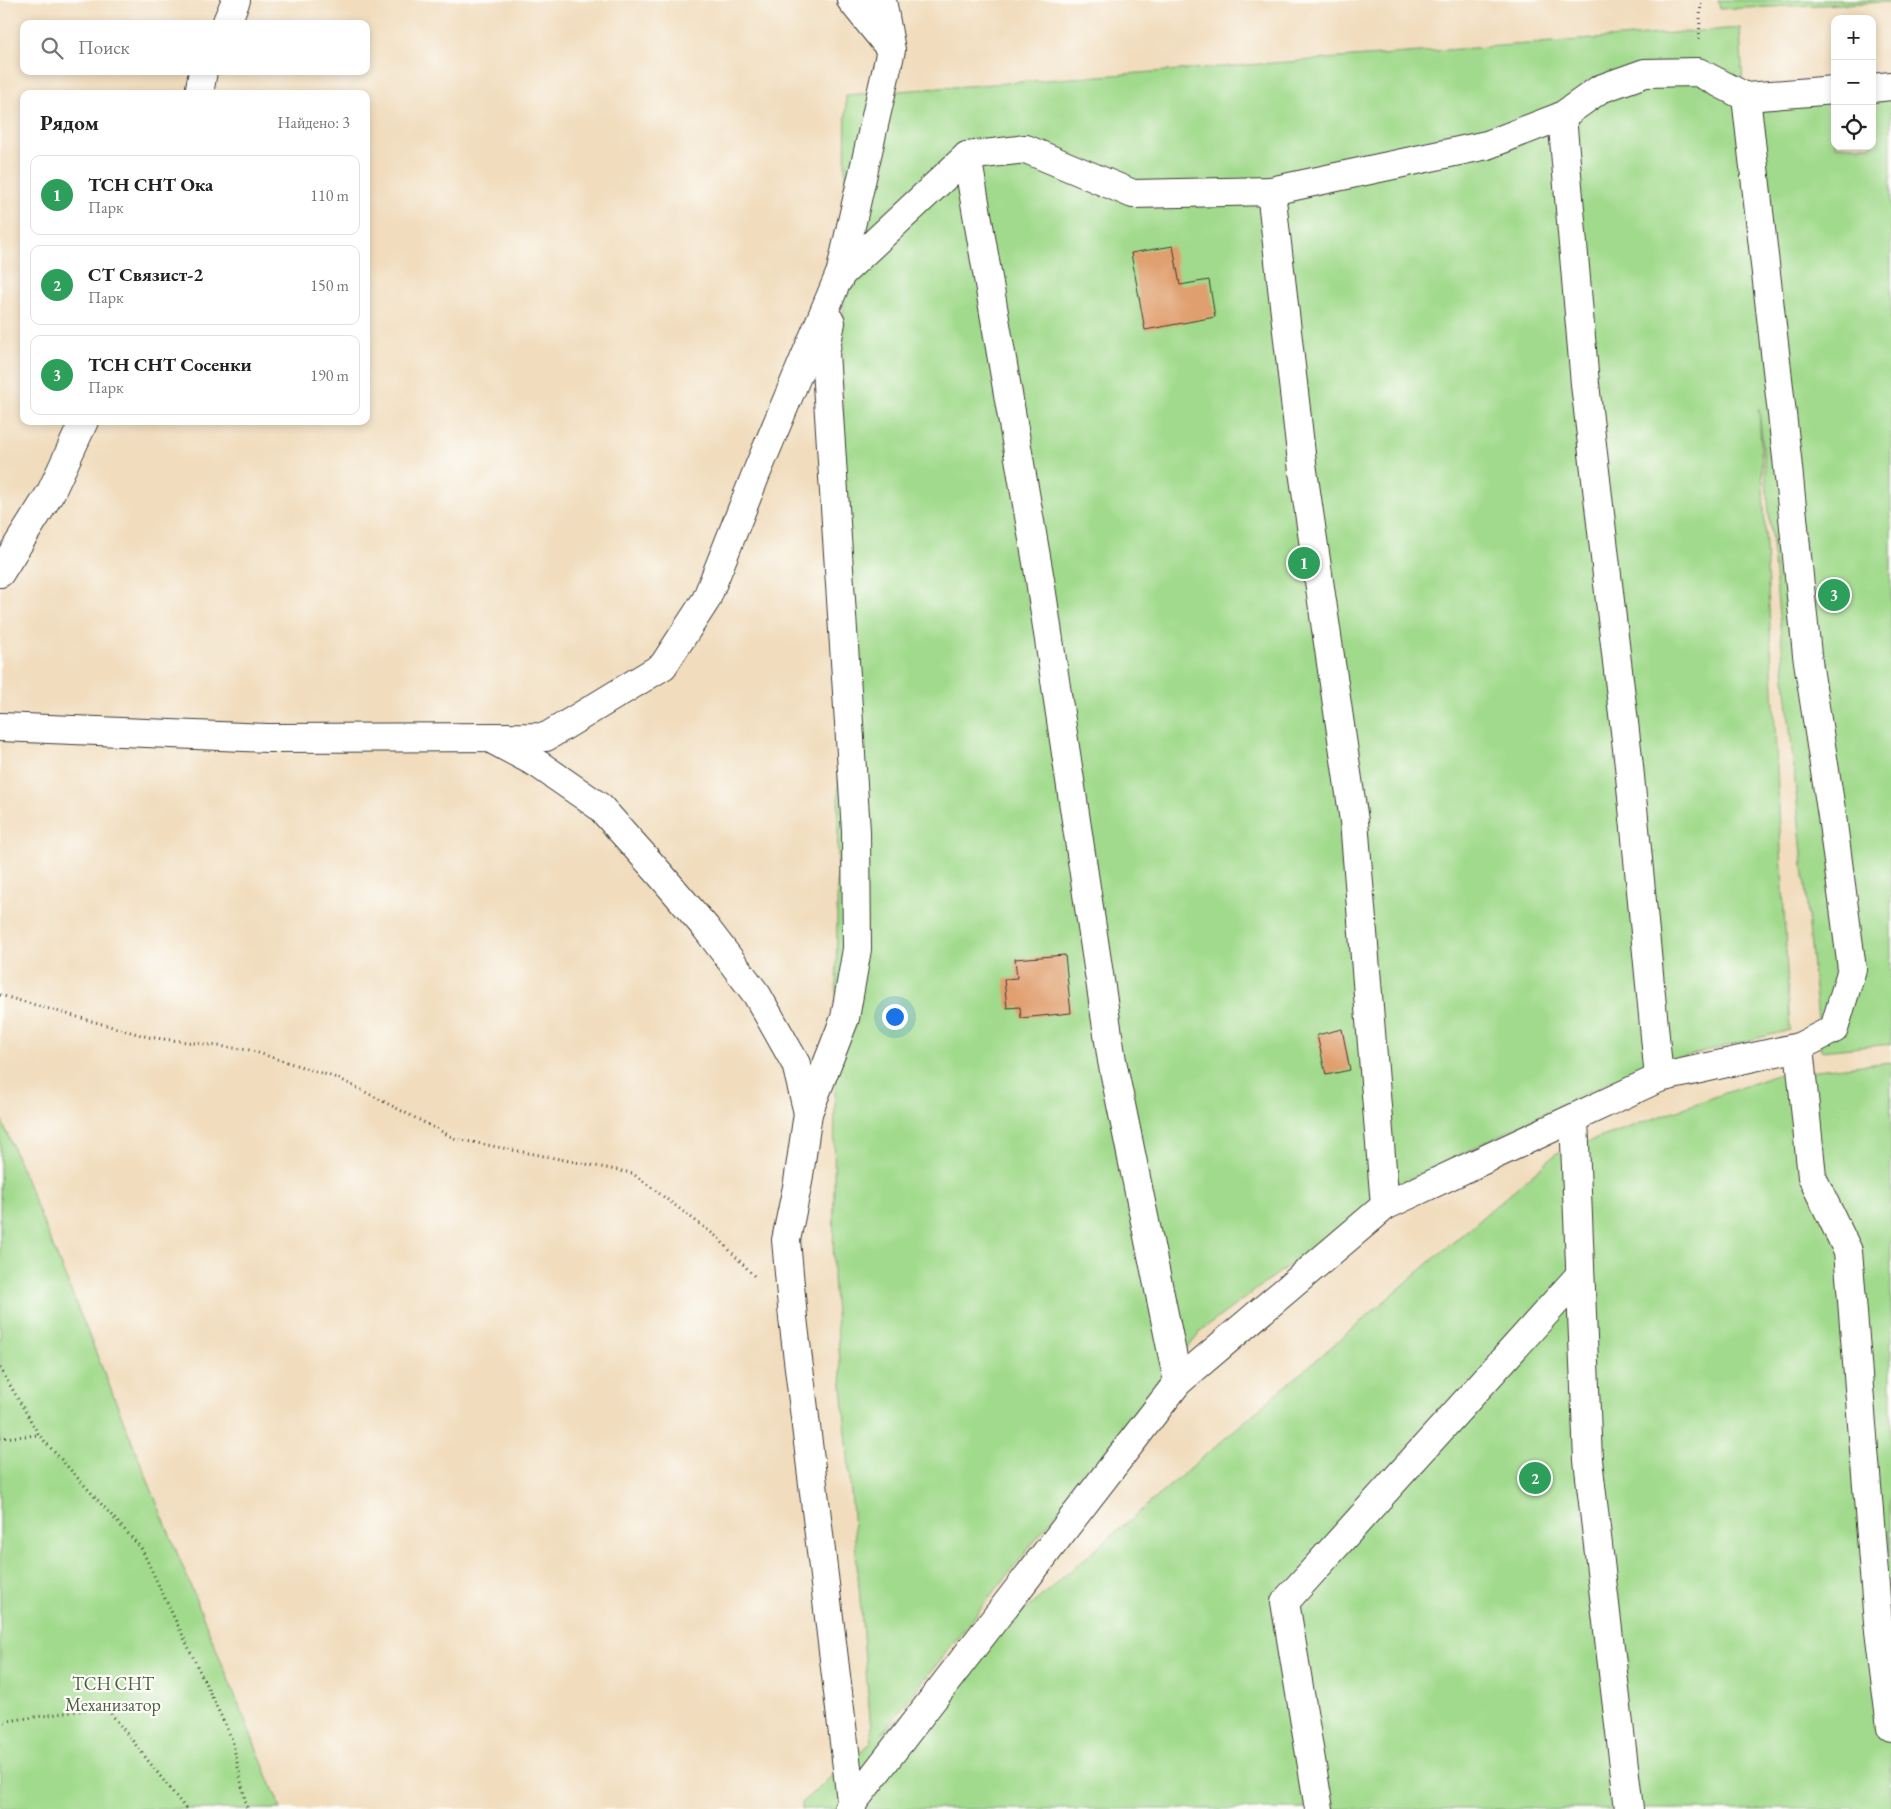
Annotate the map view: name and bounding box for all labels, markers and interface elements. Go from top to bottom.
map controls [1831,15,1876,150]
button: + [1831,15,1876,60]
search box [20,20,370,75]
icon: search [38,34,66,62]
text: Поиск [78,35,130,60]
button: − [1831,60,1876,105]
button: locate [1831,105,1876,150]
text: Рядом [40,109,99,136]
text: Найдено: 3 [278,112,350,133]
text: ТСН СНТ Ока [88,172,213,197]
text: 1 [53,185,61,206]
text: 110 m [310,185,349,206]
text: Парк [88,197,124,218]
text: СТ Связист-2 [88,262,203,287]
text: 2 [53,275,61,296]
text: 150 m [310,275,349,296]
text: Парк [88,287,124,308]
text: ТСН СНТ Сосенки [88,352,252,377]
text: 3 [53,365,61,386]
text: 190 m [310,365,349,386]
text: Парк [88,377,124,398]
pin: 1 [1288,544,1320,582]
pin: 3 [1818,576,1850,614]
your location [882,1004,908,1030]
pin: 2 [1519,1459,1551,1497]
park label: ТСН СНТ Механизатор [65,1672,161,1716]

